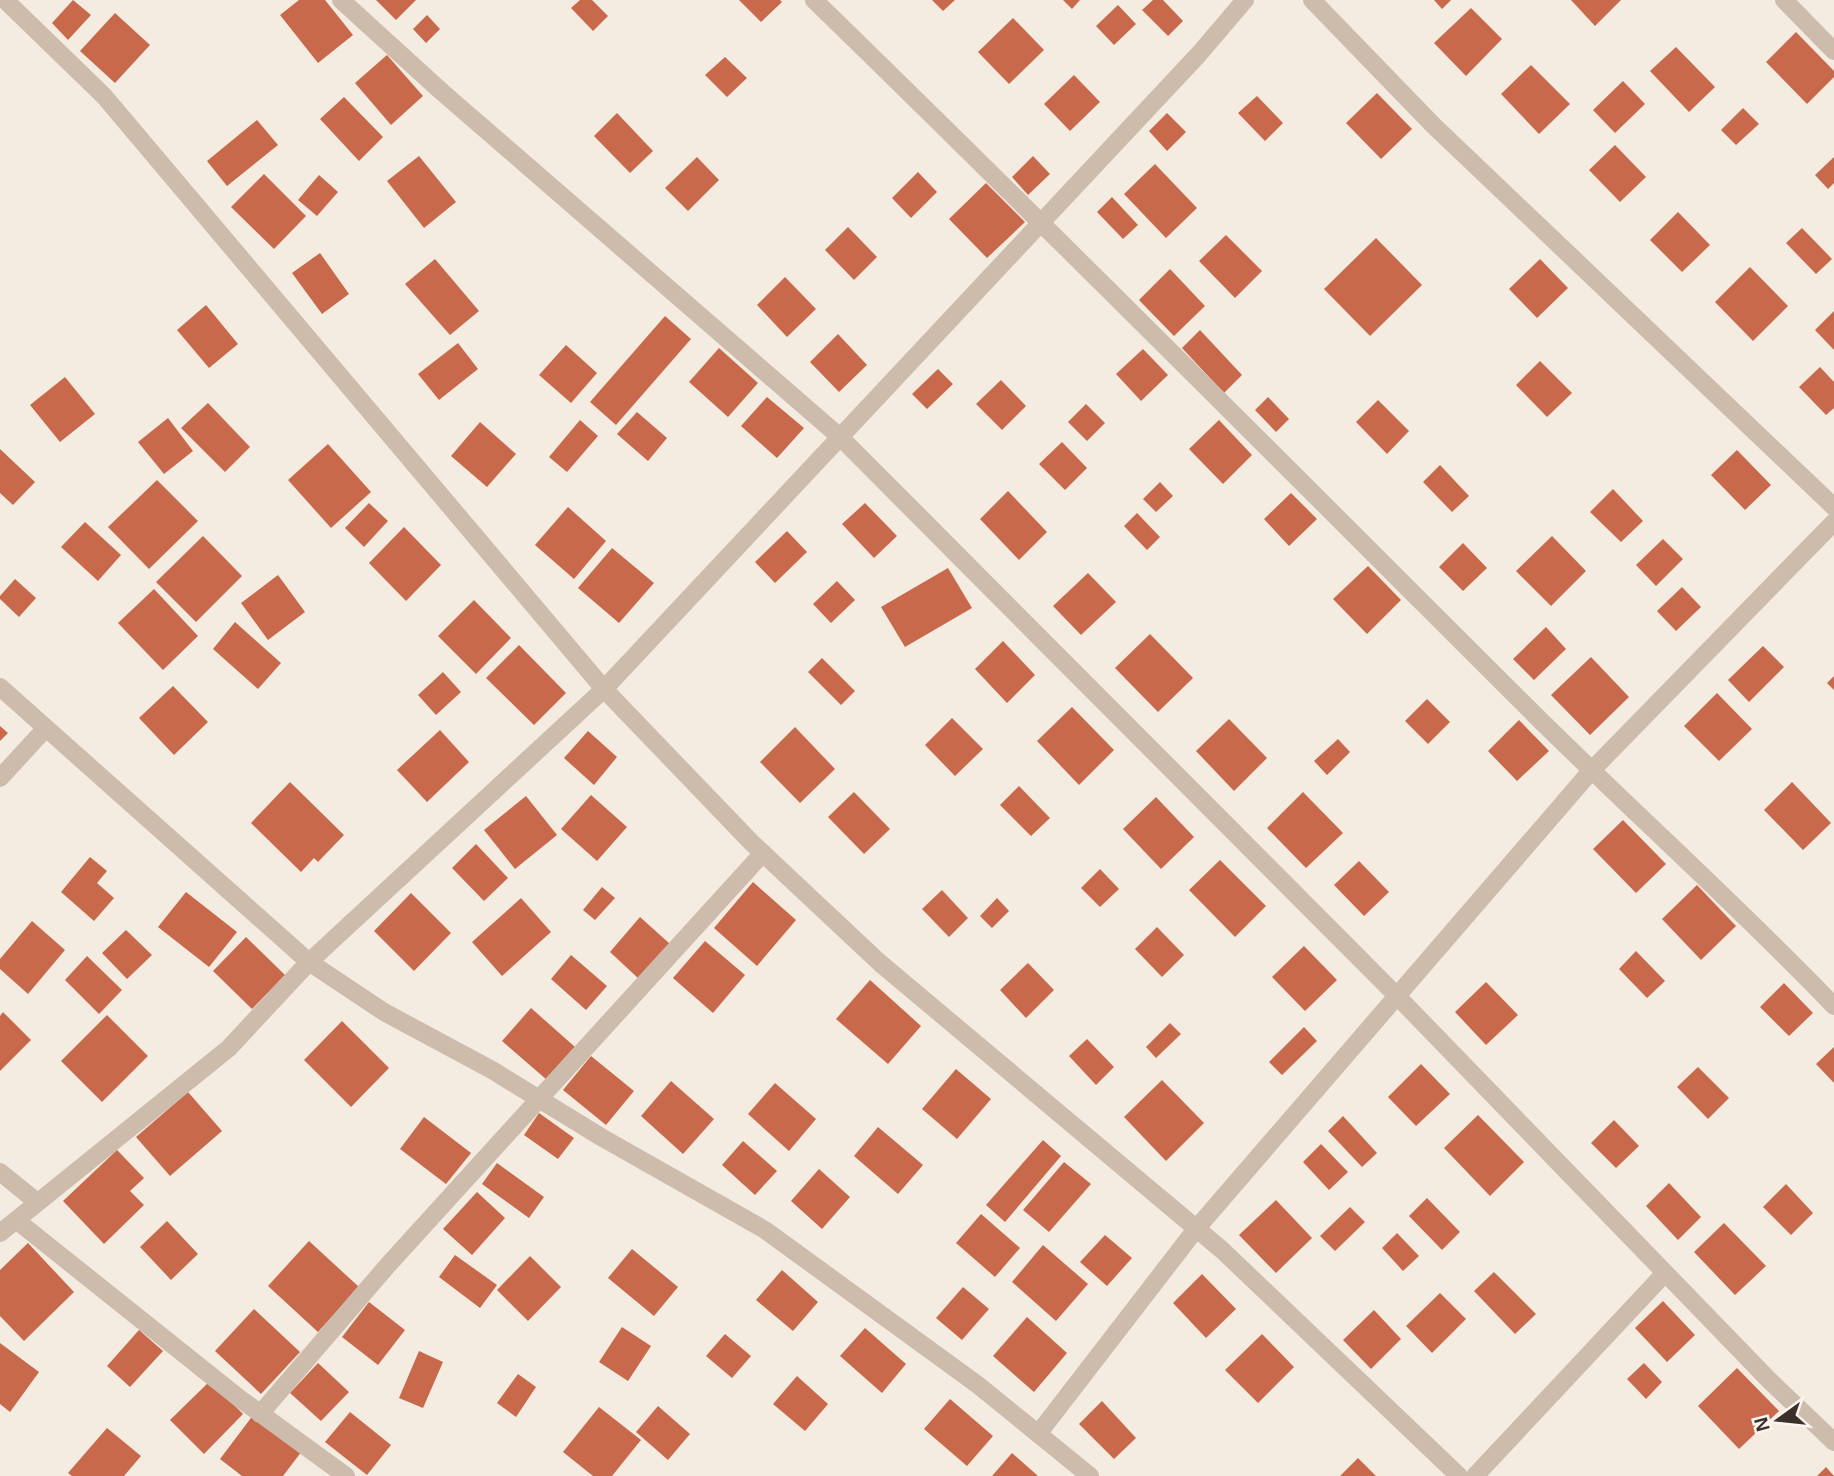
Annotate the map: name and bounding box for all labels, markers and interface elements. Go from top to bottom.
north arrow [1743,1385,1813,1455]
text: N [1750,1415,1774,1434]

